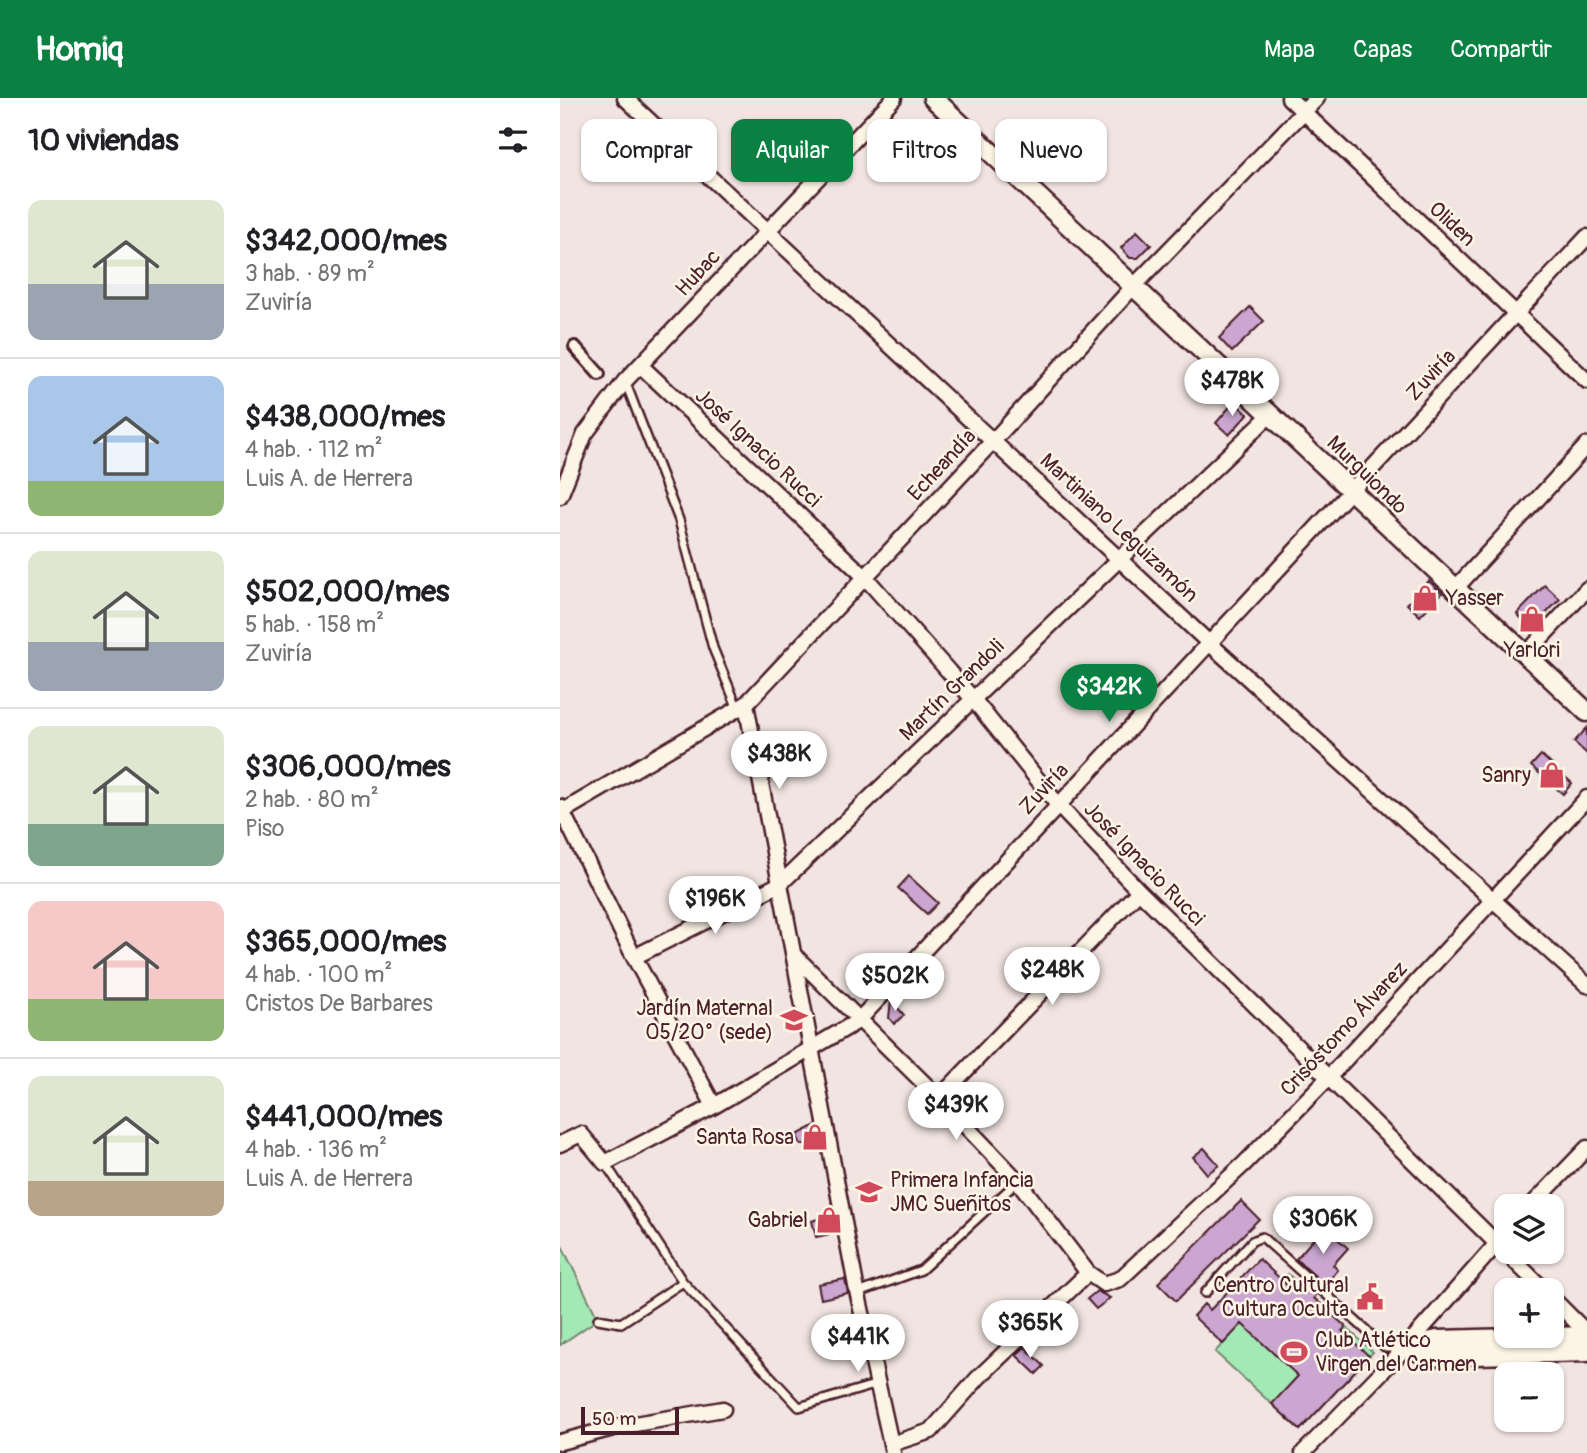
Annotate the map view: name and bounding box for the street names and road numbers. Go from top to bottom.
street label: Oliden [1423,196,1481,252]
street label: Hubac [670,244,726,302]
street label: Zuviría [1400,343,1462,407]
street label: José Ignacio Rucci [689,383,827,514]
street label: Echeandía [902,423,982,507]
street label: Murguiondo [1321,430,1413,520]
street label: Martiniano Leguizamón [1034,448,1204,608]
street label: Martín Grandoli [894,633,1010,747]
street label: Zuviría [1013,757,1075,821]
street label: José Ignacio Rucci [1078,796,1210,932]
street label: Crisóstomo Álvarez [1275,956,1414,1102]

